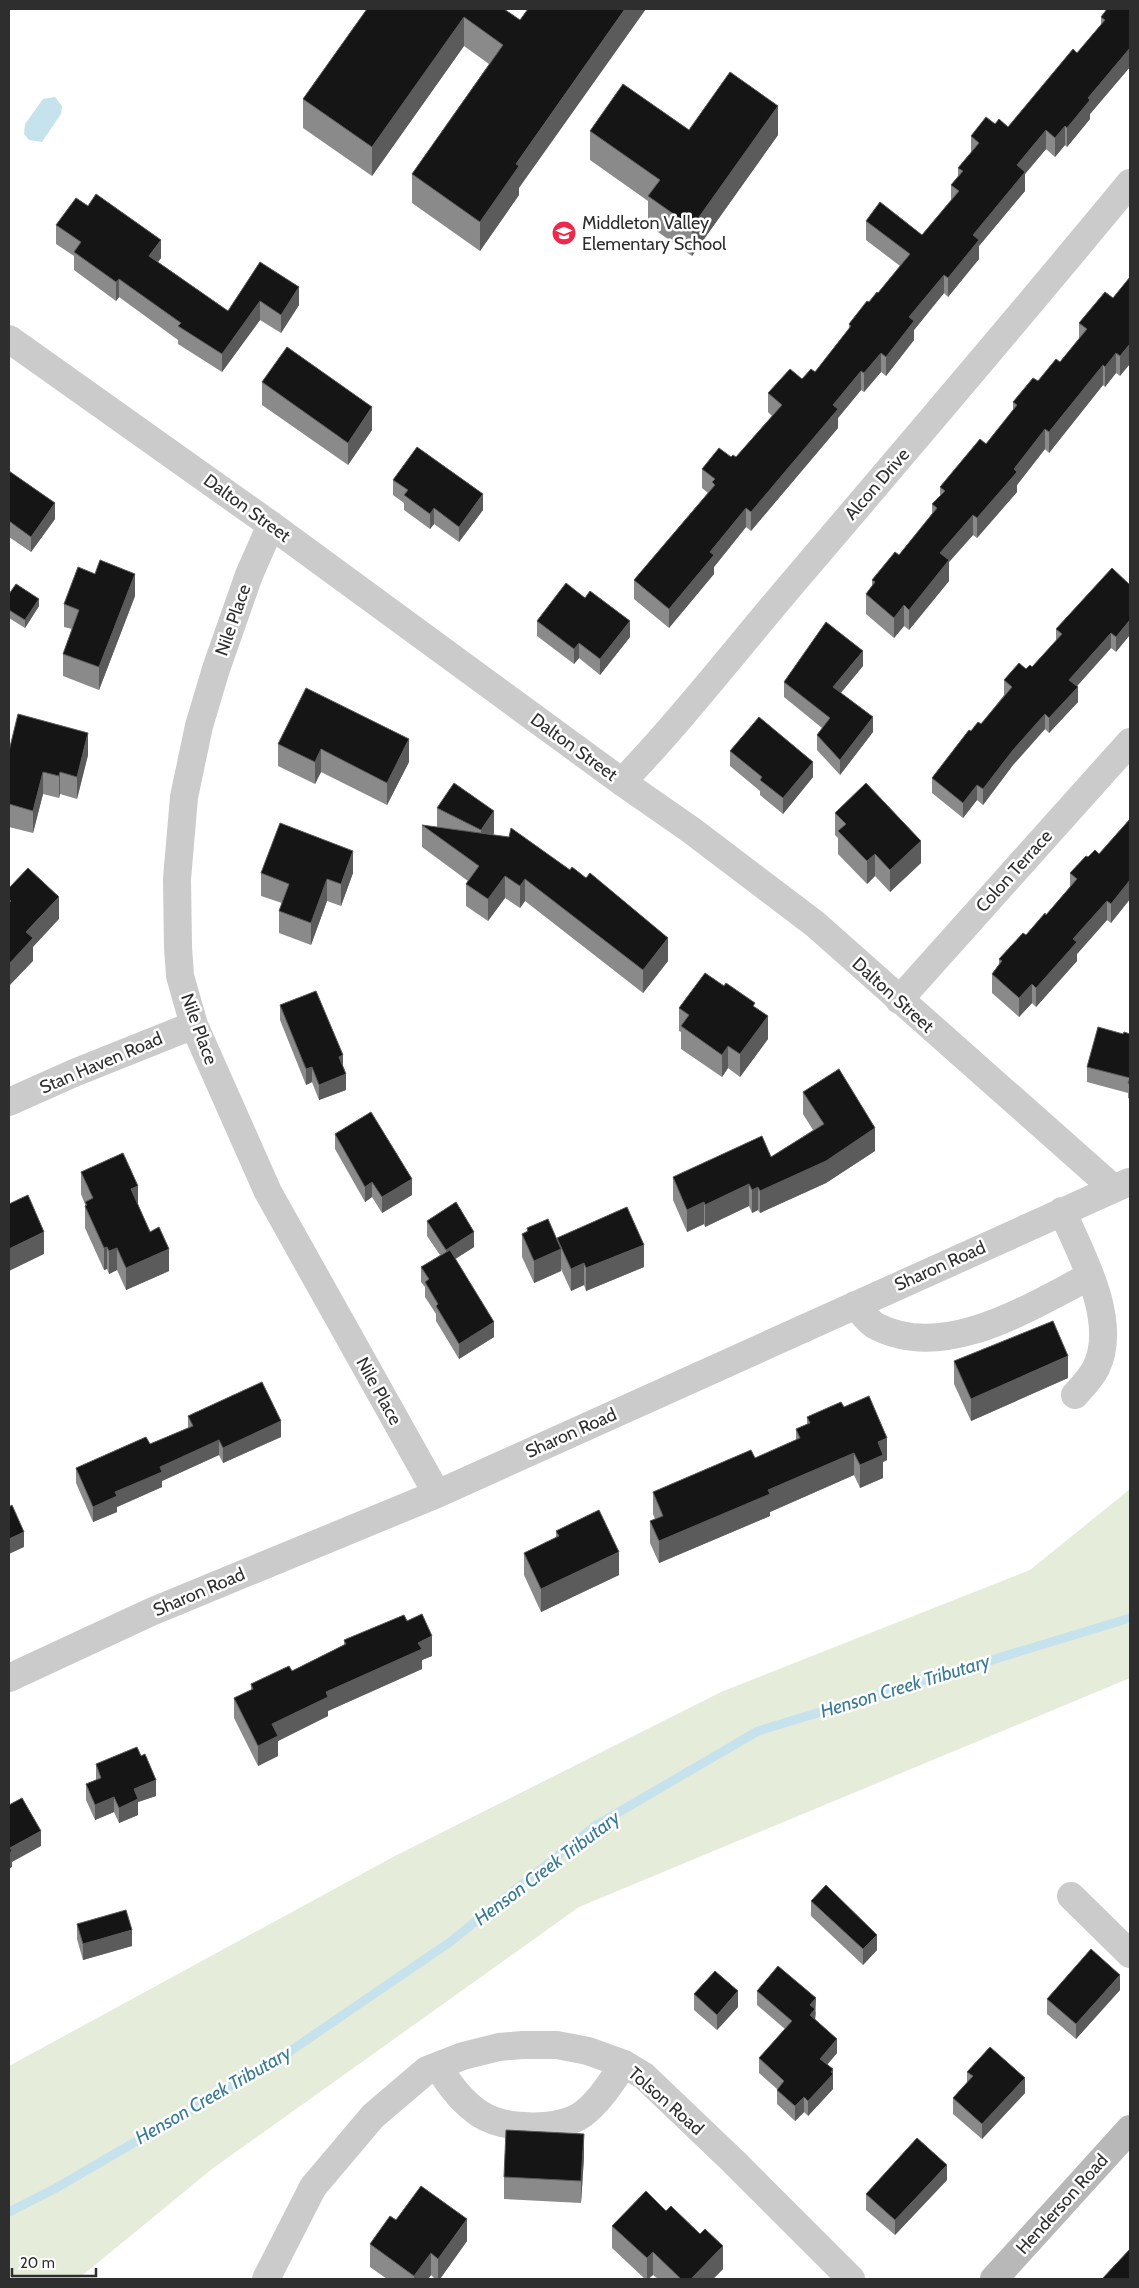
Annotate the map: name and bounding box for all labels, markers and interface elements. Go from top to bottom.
place label: Middleton Valley Elementary School [582,212,727,255]
school or university icon: Middleton Valley Elementary School [551,220,577,246]
street label: Alcon Drive [840,444,914,524]
street label: Dalton Street [199,469,295,547]
street label: Nile Place [211,581,255,659]
street label: Dalton Street [526,708,622,786]
street label: Colon Terrace [971,825,1057,917]
street label: Dalton Street [848,953,938,1037]
street label: Nile Place [176,990,222,1068]
street label: Stan Haven Road [36,1027,166,1099]
street label: Sharon Road [891,1236,989,1296]
street label: Nile Place [351,1353,407,1429]
street label: Sharon Road [522,1403,620,1463]
street label: Sharon Road [150,1563,248,1621]
water label: Henson Creek Tributary [817,1649,994,1723]
water label: Henson Creek Tributary [470,1805,625,1930]
water label: Henson Creek Tributary [131,2040,296,2149]
street label: Tolson Road [624,2062,708,2140]
street label: Henderson Road [1011,2149,1113,2259]
scale bar [12,2246,96,2278]
text: 20 m [20,2254,55,2272]

